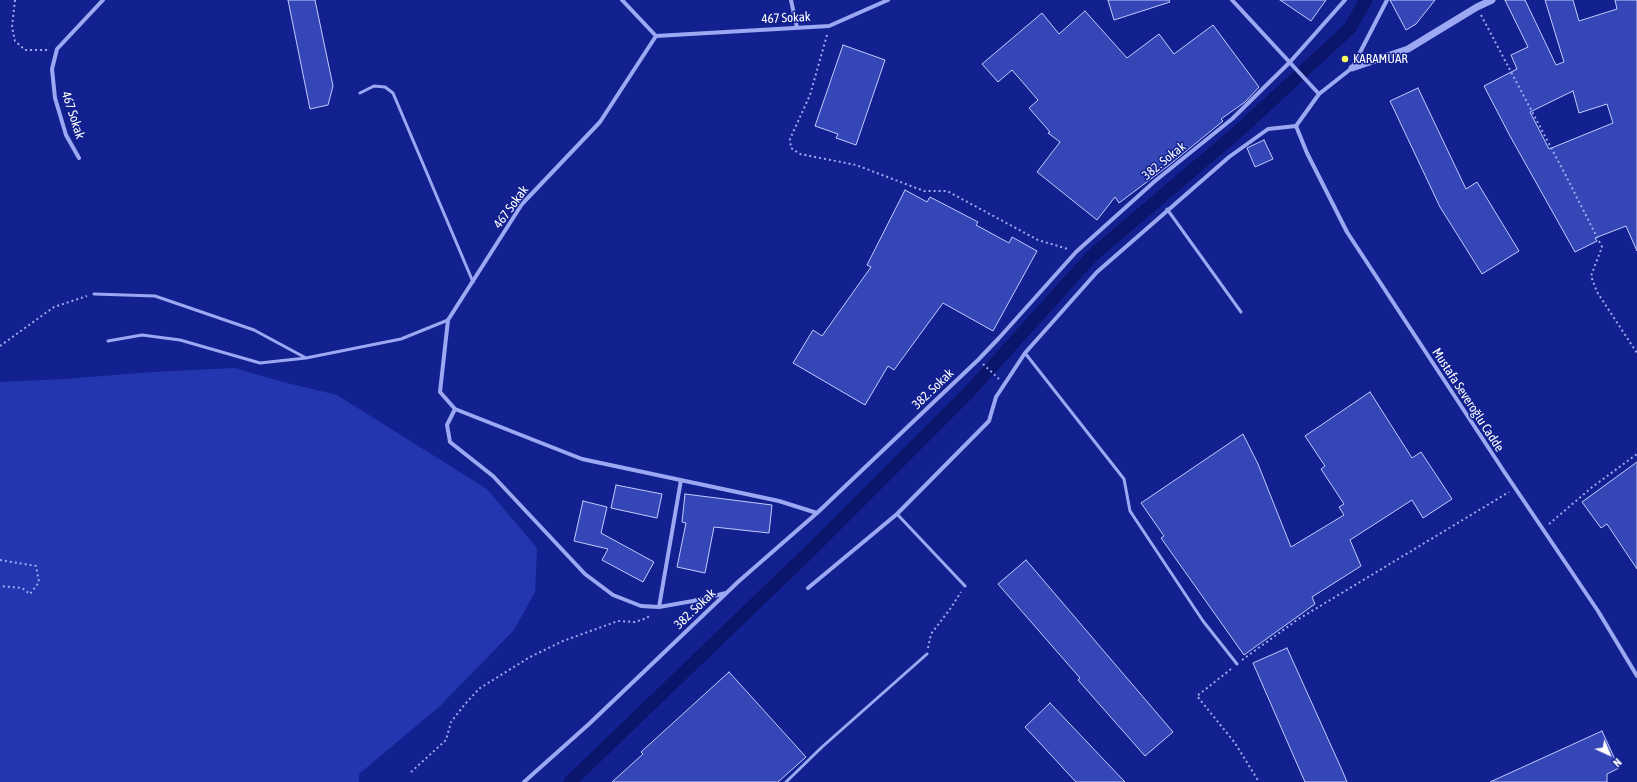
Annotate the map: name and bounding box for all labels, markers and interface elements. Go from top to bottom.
street label: 467 Sokak [761,9,811,27]
place label: KARAMUAR [1353,51,1408,67]
marker: KARAMUAR [1340,54,1350,64]
street label: 467 Sokak [58,89,88,141]
street label: 382. Sokak [1139,139,1189,183]
street label: 467 Sokak [490,183,532,231]
street label: Mustafa Severoğlu Cadde [1429,345,1507,455]
street label: 382. Sokak [909,366,957,412]
street label: 382. Sokak [671,586,719,632]
north arrow [1589,734,1629,774]
text: N [1611,756,1624,769]

